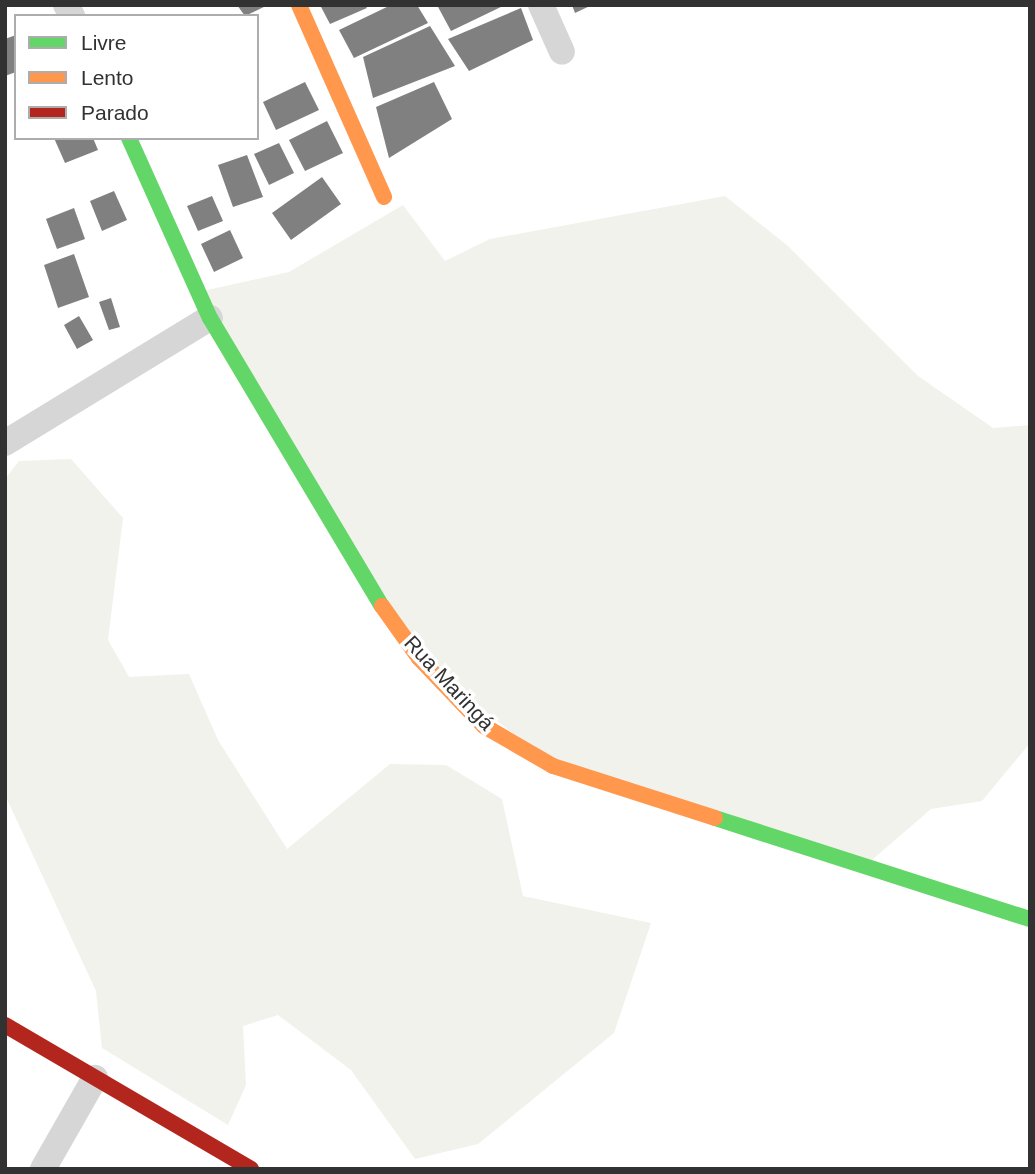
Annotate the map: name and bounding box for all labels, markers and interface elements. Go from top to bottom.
legend [14,14,259,140]
text: Livre [81,31,127,54]
text: Lento [81,66,134,89]
text: Parado [81,101,149,124]
street label: Rua Maringá [399,630,499,736]

